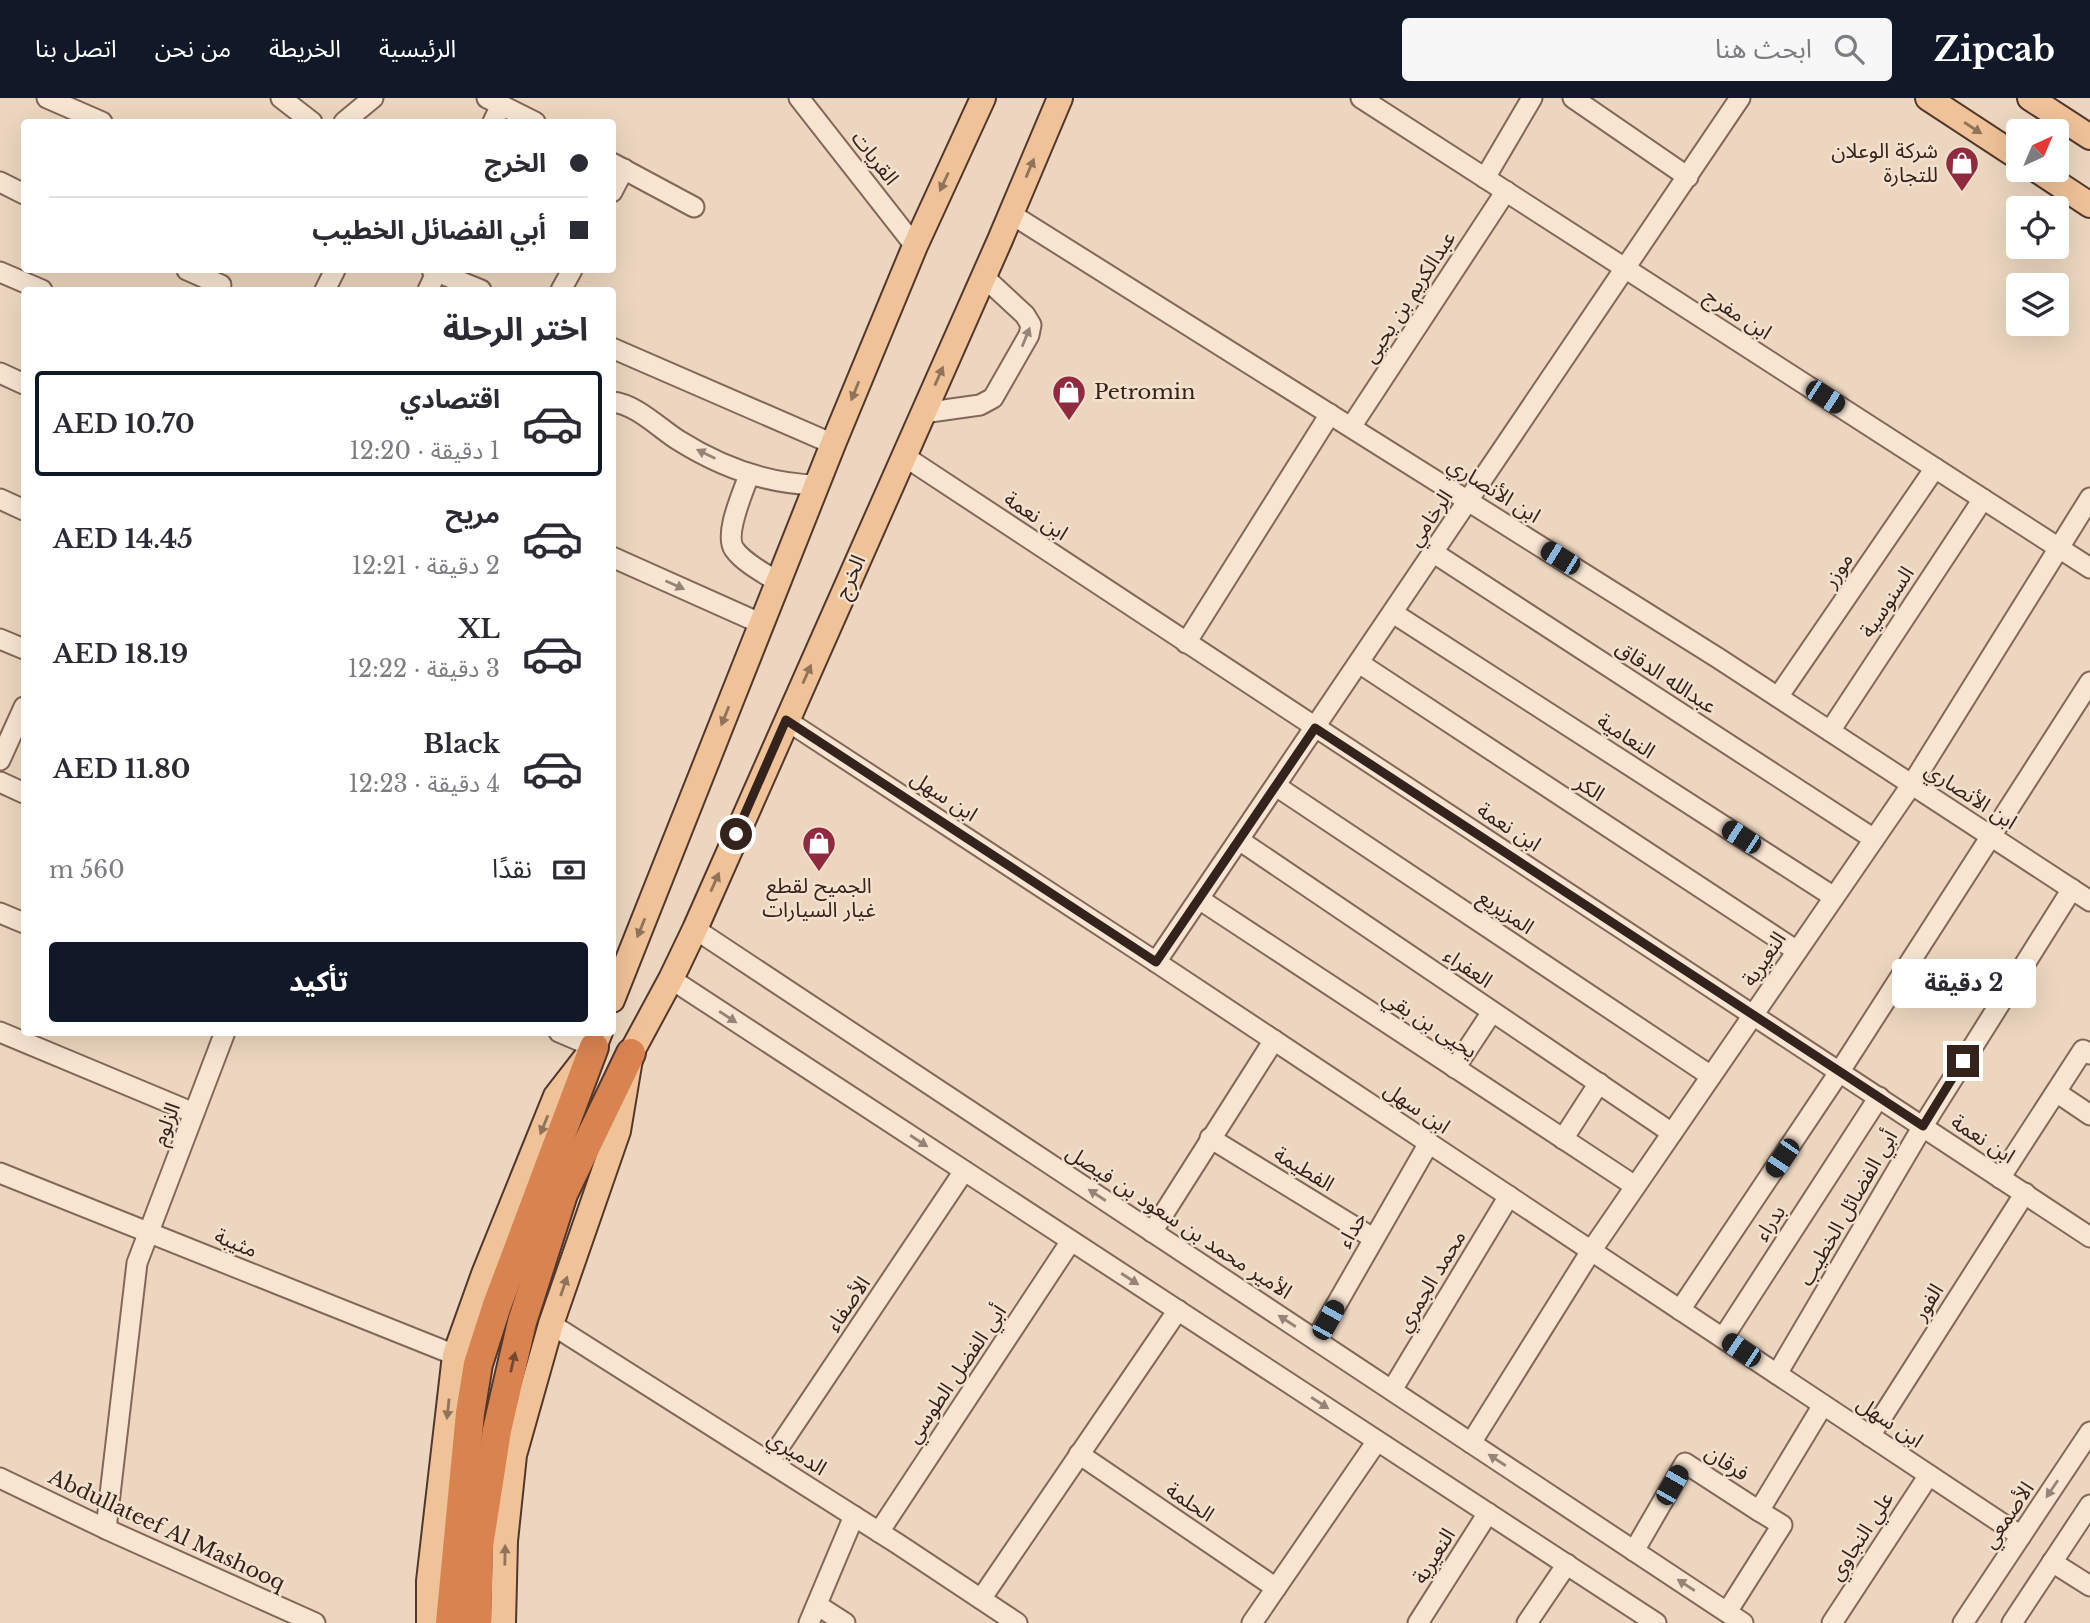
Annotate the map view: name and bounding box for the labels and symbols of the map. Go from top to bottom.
north arrow [2006,119,2068,182]
one-way arrow [1963,121,1982,134]
street label: القريات [846,126,904,190]
place label: شركة الوعلان للتجارة [1831,138,1938,188]
shop icon: شركة الوعلان للتجارة [1943,144,1981,193]
one-way arrow [1025,157,1036,178]
one-way arrow [938,172,950,192]
street label: عبدالكريم بن يحيى [1357,226,1463,369]
street label: ابن مفرج [1698,283,1777,347]
one-way arrow [1020,326,1031,347]
one-way arrow [933,366,945,386]
shop icon: Petromin [1050,373,1088,422]
car [1802,377,1849,417]
place label: Petromin [1094,379,1195,405]
one-way arrow [849,381,860,402]
one-way arrow [696,448,716,459]
street label: ابن الأنصاري [1441,451,1545,531]
street label: الرخامي [1402,485,1461,553]
street label: ابن نعمة [999,486,1073,546]
car [1537,538,1584,578]
street label: موزر [1816,548,1859,593]
street label: الخرج [829,551,873,604]
street label: السنوسية [1854,561,1920,643]
one-way arrow [665,579,685,591]
street label: عبدالله الدقاق [1611,635,1721,719]
one-way arrow [802,663,813,684]
one-way arrow [720,706,731,727]
street label: النعامية [1592,708,1660,764]
street label: ابن الأنصاري [1918,757,2022,838]
street label: ابن سهل [906,765,982,827]
street label: الكر [1570,769,1609,807]
street label: ابن نعمة [1472,797,1546,857]
car [1718,817,1765,857]
route start [720,818,752,850]
shop icon: الجميح لقطع غيار السيارات [800,824,838,873]
one-way arrow [709,872,721,892]
place label: الجميح لقطع غيار السيارات [762,873,876,923]
street label: المزيريع [1472,884,1539,942]
one-way arrow [636,917,647,938]
street label: النعيرية [1736,927,1792,991]
street label: العفراء [1439,942,1497,994]
callout: 2 دقيقة [1891,960,2035,1009]
street label: يحيى بن بقي [1376,984,1482,1067]
one-way arrow [718,1010,738,1023]
route end [1947,1045,1979,1077]
street label: ابن سهل [1379,1076,1455,1140]
street label: الزلوم [146,1099,189,1150]
street label: ابن نعمة [1946,1109,2020,1169]
one-way arrow [539,1115,550,1136]
street label: أبي الفضائل الخطيب [1793,1126,1906,1292]
one-way arrow [909,1134,928,1147]
car [1762,1135,1803,1181]
street label: الأمير محمد بن سعود بن فيصل [1061,1139,1297,1305]
street label: الفطيمة [1269,1141,1339,1197]
one-way arrow [1087,1189,1107,1202]
street label: بدراء [1749,1200,1791,1246]
street label: حداء [1331,1207,1373,1253]
street label: مثيبة [211,1223,261,1263]
street label: محمد الجمري [1390,1225,1474,1338]
street label: الأصفاء [820,1271,876,1337]
one-way arrow [1120,1272,1139,1285]
one-way arrow [559,1276,570,1297]
street label: الفور [1906,1279,1949,1326]
car [1309,1297,1348,1343]
street label: أبي الفضل الطوسي [900,1300,1014,1450]
one-way arrow [1277,1315,1296,1328]
car [1718,1330,1765,1370]
one-way arrow [508,1351,519,1373]
street label: ابن سهل [1852,1390,1928,1454]
one-way arrow [1311,1396,1329,1410]
one-way arrow [443,1398,454,1420]
street label: الدميري [761,1425,831,1484]
street label: فرقان [1700,1439,1754,1487]
one-way arrow [1487,1454,1506,1467]
car [1653,1462,1692,1508]
street label: Abdullateef Al Mashooq [44,1463,290,1596]
street label: الحلمة [1161,1477,1219,1527]
street label: الأصمعي [1976,1477,2042,1555]
one-way arrow [2046,1479,2059,1499]
street label: علي النجاوي [1823,1487,1902,1587]
street label: النعيرية [1407,1523,1461,1589]
one-way arrow [499,1544,510,1566]
one-way arrow [1677,1579,1696,1592]

